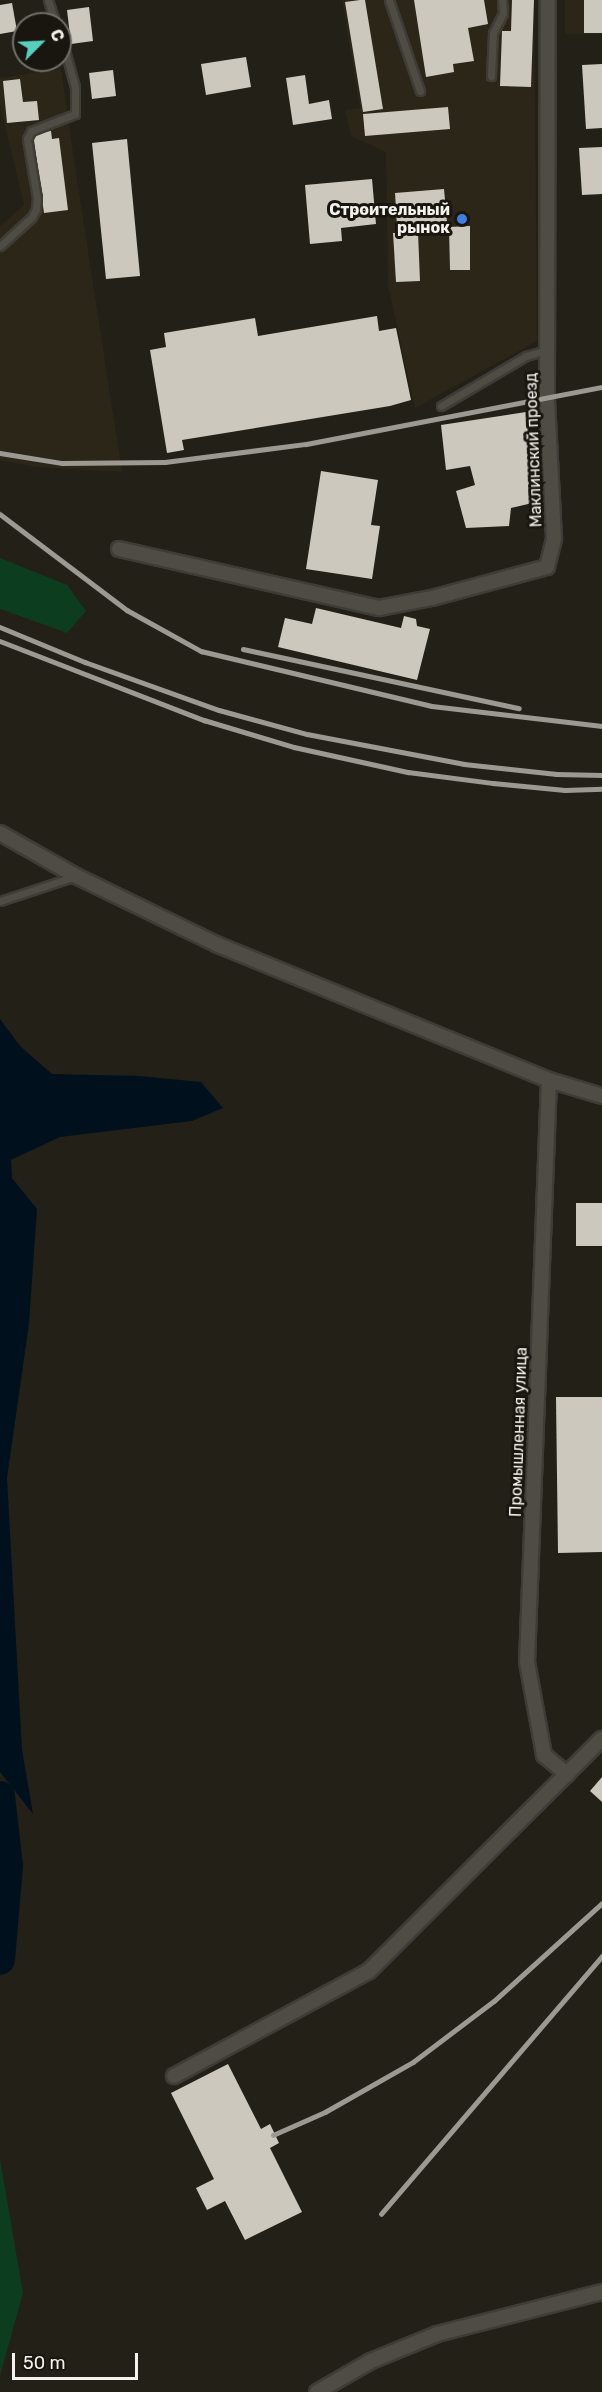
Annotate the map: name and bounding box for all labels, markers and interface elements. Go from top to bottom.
north arrow [12,12,72,72]
text: С [46,26,68,44]
place label: Строительный рынок [329,200,450,238]
marker: Строительный рынок [455,212,469,226]
street label: Маклинский проезд [522,372,546,528]
street label: Промышленная улица [506,1347,532,1517]
scale bar [15,2341,141,2379]
text: 50 m [23,2352,66,2374]

